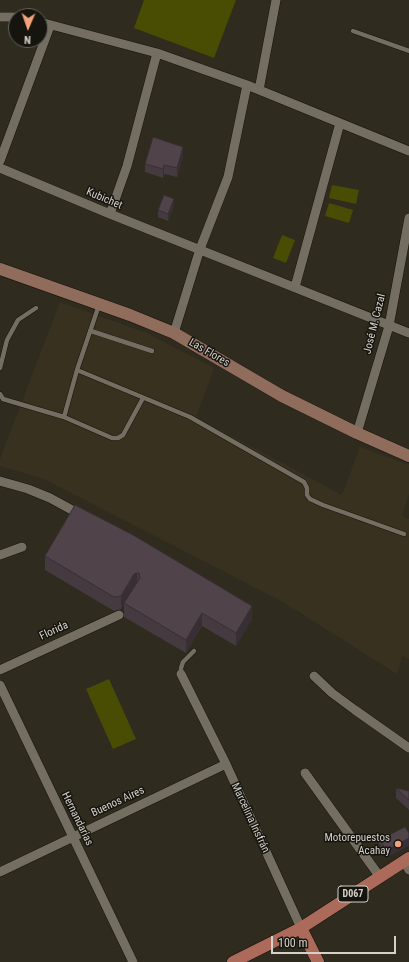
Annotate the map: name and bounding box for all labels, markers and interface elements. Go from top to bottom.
north arrow [8,8,48,48]
text: N [24,33,31,46]
street label: Kubichet [84,186,124,212]
street label: José M. Cazal [361,293,389,355]
street label: Las Flores [186,336,232,370]
street label: Florida [38,619,70,643]
street label: Marcelina Insfrán [228,781,272,855]
street label: Buenos Aires [89,784,147,820]
street label: Hernandarias [58,790,96,848]
place label: Motorepuestos Acahay [324,831,390,857]
marker: Motorepuestos Acahay [393,839,403,849]
road number: D067 [338,886,368,902]
scale bar [273,928,398,954]
text: 100 m [278,936,308,950]

